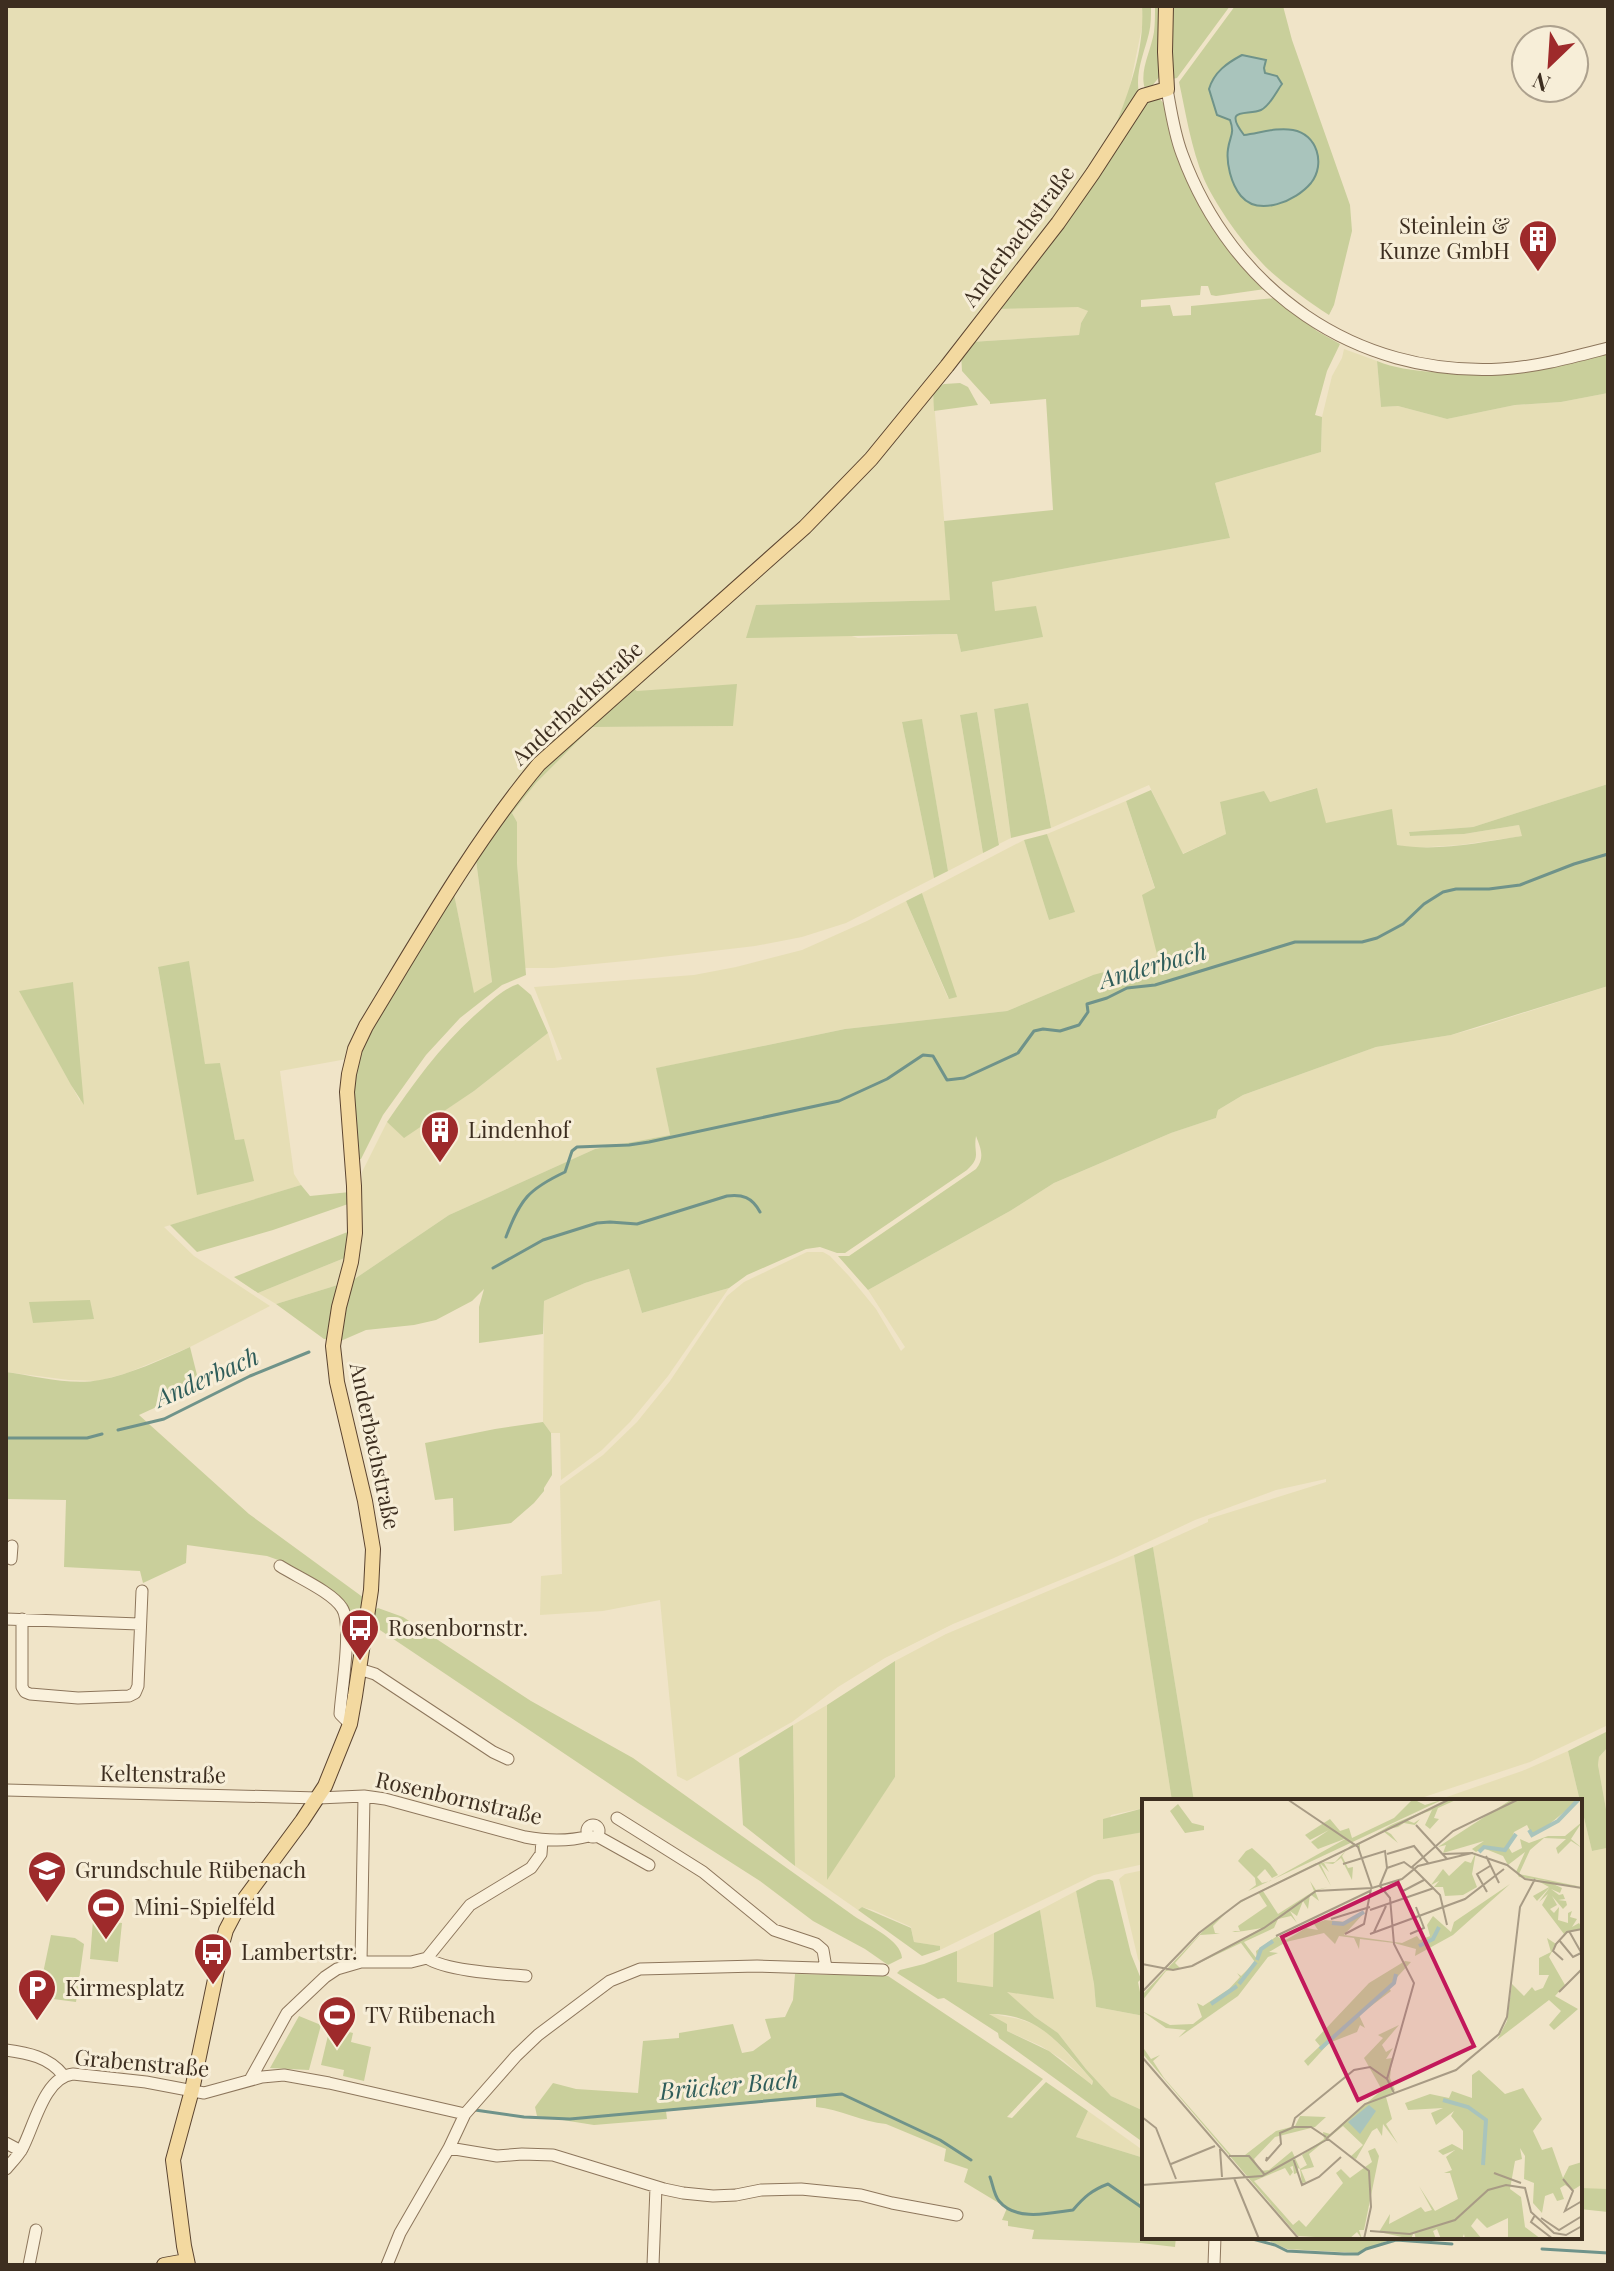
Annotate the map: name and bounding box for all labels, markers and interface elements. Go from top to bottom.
north arrow [1510,24,1590,104]
text: N [1527,66,1555,100]
street label: Anderbachstraße [954,159,1080,313]
place label: Steinlein & Kunze GmbH [1379,210,1510,265]
building icon: Steinlein & Kunze GmbH [1517,218,1559,273]
street label: Anderbachstraße [503,633,649,772]
water label: Anderbach [1092,933,1210,996]
building icon: Lindenhof [419,1109,461,1164]
place label: Lindenhof [468,1114,572,1144]
water label: Anderbach [146,1339,263,1414]
street label: Anderbachstraße [343,1359,408,1532]
bus stop icon: Rosenbornstr. [339,1607,381,1662]
place label: Rosenbornstr. [388,1612,528,1642]
street label: Keltenstraße [100,1757,226,1789]
street label: Rosenbornstraße [373,1763,545,1831]
inset map [1142,1799,1582,2239]
school or university icon: Grundschule Rübenach [26,1849,68,1904]
place label: Grundschule Rübenach [75,1854,306,1884]
sports icon: Mini-Spielfeld [85,1886,127,1941]
place label: Mini-Spielfeld [134,1891,276,1921]
bus stop icon: Lambertstr. [192,1931,234,1986]
place label: Lambertstr. [241,1936,358,1966]
parking icon: Kirmesplatz [16,1967,58,2022]
place label: Kirmesplatz [65,1972,184,2002]
sports icon: TV Rübenach [316,1994,358,2049]
place label: TV Rübenach [365,1999,496,2029]
street label: Grabenstraße [73,2041,211,2083]
water label: Brücker Bach [657,2062,800,2106]

